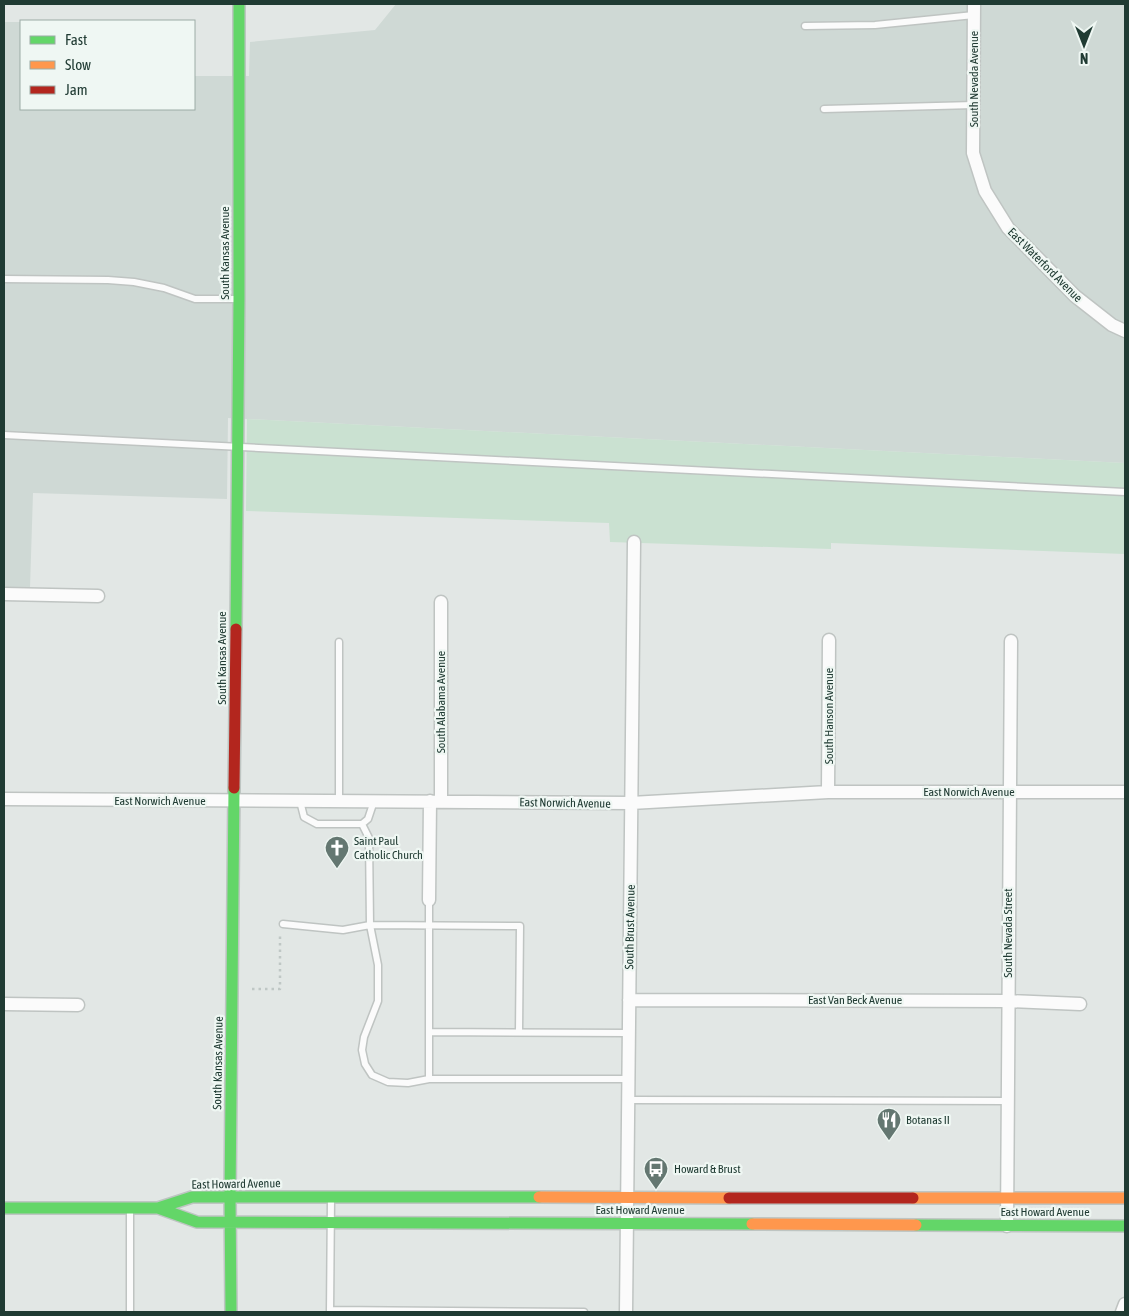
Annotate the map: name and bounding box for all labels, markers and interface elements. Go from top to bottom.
legend [20,20,195,110]
north arrow [1059,20,1109,70]
text: Fast [65,31,87,48]
street label: South Nevada Avenue [967,31,981,127]
text: N [1080,50,1088,66]
text: Slow [65,56,91,73]
text: Jam [65,81,88,98]
street label: South Kansas Avenue [218,206,232,300]
street label: East Waterford Avenue [1005,225,1085,305]
street label: South Kansas Avenue [215,611,229,705]
street label: South Alabama Avenue [434,651,448,753]
street label: South Hanson Avenue [822,668,836,764]
street label: East Norwich Avenue [923,785,1015,799]
street label: East Norwich Avenue [114,794,206,808]
street label: East Norwich Avenue [519,795,611,811]
place label: Saint Paul Catholic Church [354,834,423,862]
church icon: Saint Paul Catholic Church [324,835,350,869]
street label: South Brust Avenue [622,884,638,970]
street label: South Nevada Street [1001,888,1015,978]
street label: East Van Beck Avenue [808,993,902,1007]
street label: South Kansas Avenue [210,1016,226,1110]
restaurant icon: Botanas II [876,1107,902,1141]
place label: Botanas II [906,1113,950,1127]
bus stop icon: Howard & Brust [643,1156,669,1190]
place label: Howard & Brust [674,1162,741,1176]
street label: East Howard Avenue [191,1176,281,1192]
street label: East Howard Avenue [595,1203,685,1217]
street label: East Howard Avenue [1000,1205,1090,1219]

